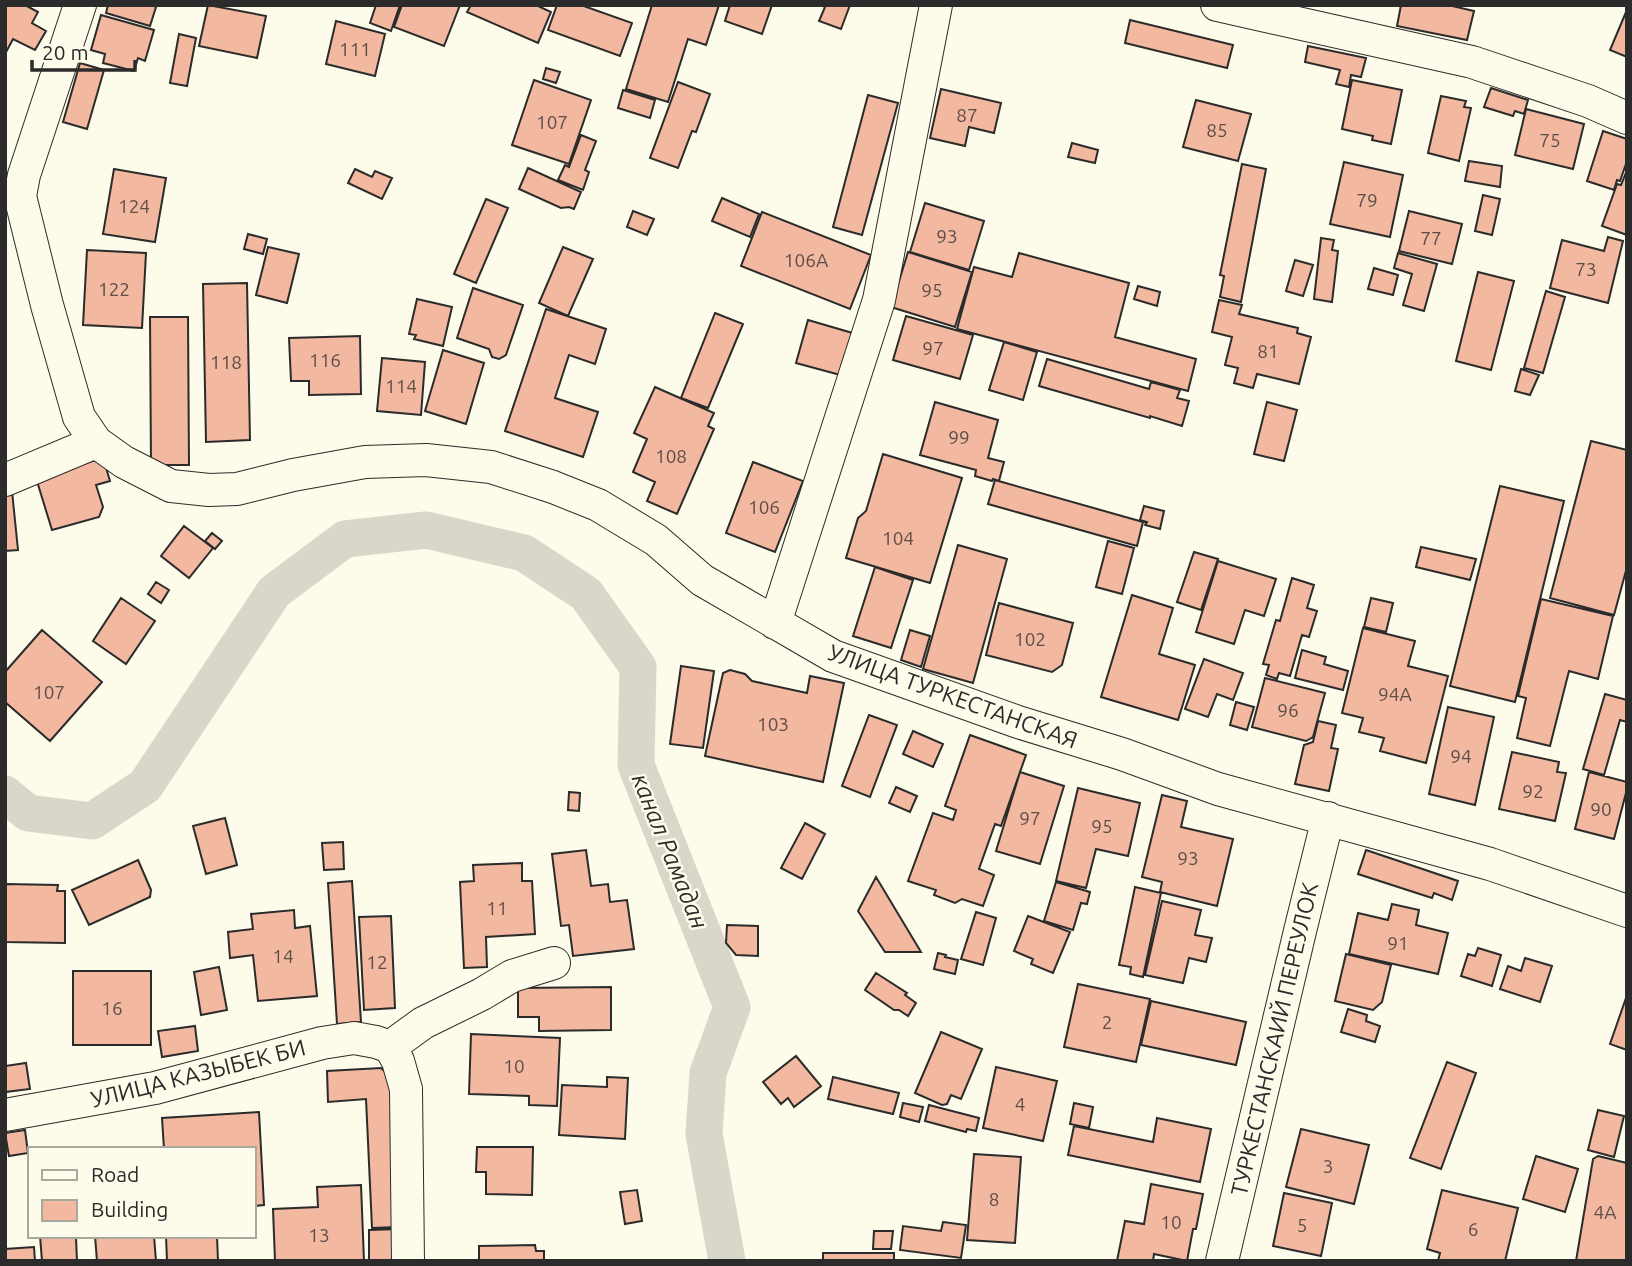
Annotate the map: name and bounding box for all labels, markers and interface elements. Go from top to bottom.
scale bar [32,28,135,72]
house number: 111 [339,38,371,60]
text: 20 m [42,40,89,64]
house number: 87 [956,104,978,126]
house number: 107 [536,111,568,133]
house number: 85 [1206,119,1228,141]
house number: 75 [1539,129,1561,151]
house number: 79 [1356,189,1378,211]
house number: 124 [118,195,150,217]
house number: 93 [936,225,958,247]
house number: 77 [1420,227,1442,249]
house number: 106А [784,249,829,271]
house number: 73 [1575,258,1597,280]
house number: 122 [98,278,130,300]
house number: 95 [921,279,943,301]
house number: 97 [922,337,944,359]
house number: 81 [1257,340,1279,362]
house number: 116 [309,349,341,371]
house number: 118 [210,351,242,373]
house number: 114 [385,375,417,397]
house number: 99 [948,426,970,448]
house number: 108 [655,445,687,467]
house number: 106 [748,496,780,518]
house number: 104 [882,527,914,549]
house number: 102 [1014,628,1046,650]
street label: УЛИЦА ТУРКЕСТАНСКАЯ [825,639,1081,753]
house number: 107 [33,681,65,703]
house number: 94А [1378,683,1413,705]
house number: 96 [1277,699,1299,721]
house number: 103 [757,713,789,735]
house number: 94 [1450,745,1472,767]
water label: канал Рамадан [627,770,713,932]
house number: 92 [1522,780,1544,802]
house number: 90 [1590,798,1612,820]
house number: 97 [1019,807,1041,829]
house number: 95 [1091,815,1113,837]
house number: 93 [1177,847,1199,869]
street label: ТУРКЕСТАНСКАИЙ ПЕРЕУЛОК [1226,880,1322,1198]
house number: 11 [486,897,508,919]
house number: 91 [1387,932,1409,954]
house number: 14 [272,945,294,967]
house number: 12 [366,951,388,973]
house number: 16 [101,997,123,1019]
house number: 2 [1102,1011,1112,1033]
street label: УЛИЦА КАЗЫБЕК БИ [88,1034,308,1112]
house number: 10 [503,1055,525,1077]
house number: 4 [1015,1093,1025,1115]
legend [28,1147,256,1238]
house number: 3 [1323,1155,1333,1177]
text: Road [91,1162,139,1186]
house number: 8 [989,1188,999,1210]
text: Building [91,1197,168,1221]
house number: 4А [1593,1201,1617,1223]
house number: 10 [1160,1211,1182,1233]
house number: 5 [1297,1214,1307,1236]
house number: 6 [1468,1218,1478,1240]
house number: 13 [308,1224,330,1246]

